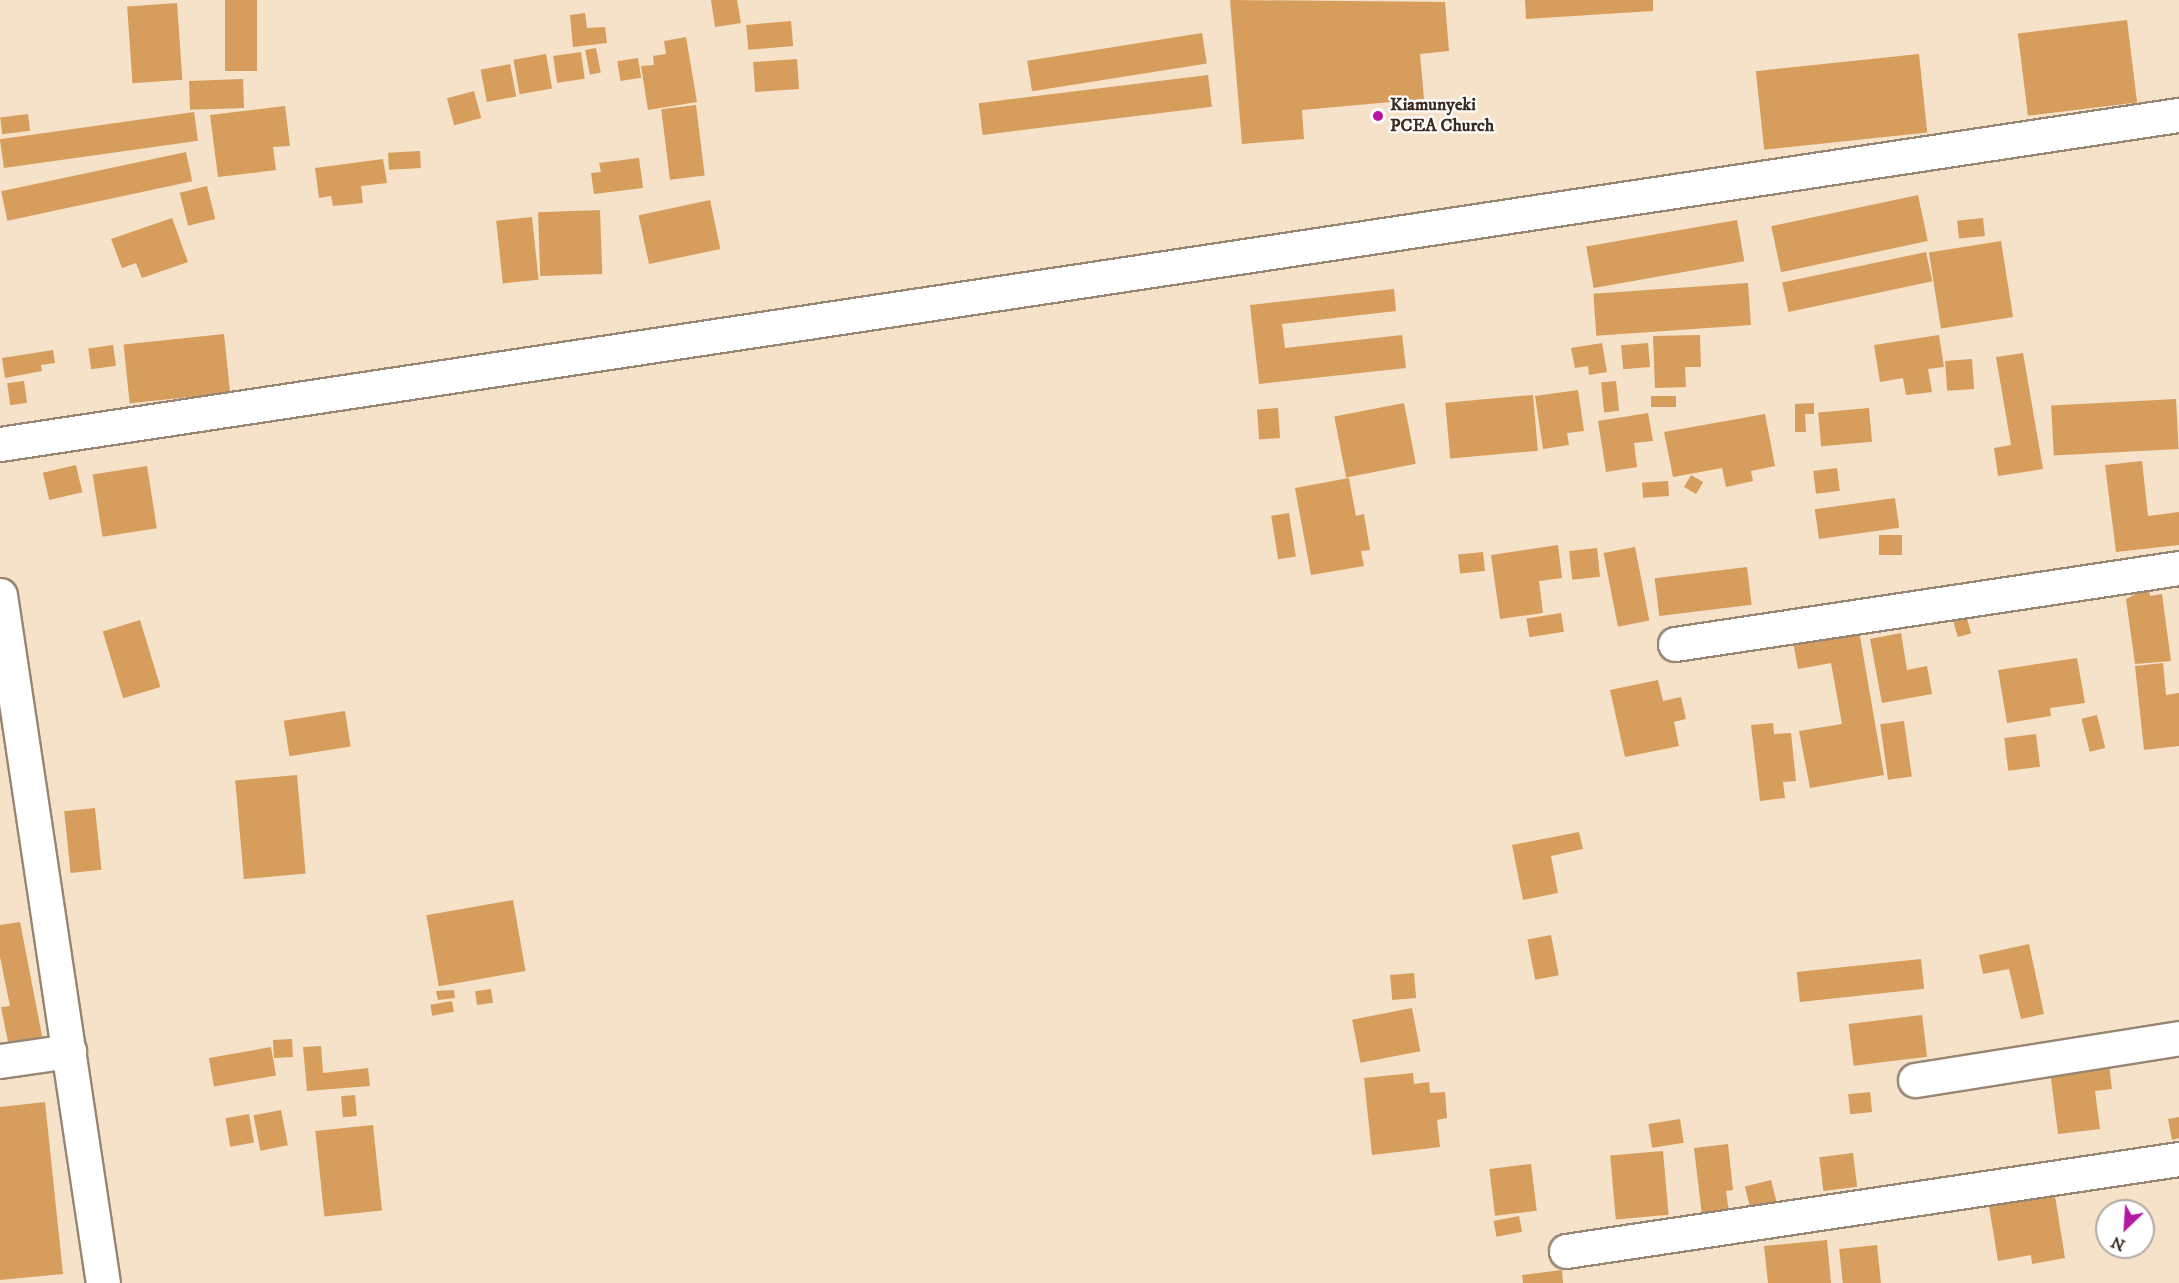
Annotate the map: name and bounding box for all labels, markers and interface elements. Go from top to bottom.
place label: Kiamunyeki PCEA Church [1390,95,1494,138]
marker: Kiamunyeki PCEA Church [1371,109,1385,123]
north arrow [2095,1199,2155,1259]
text: N [2108,1232,2128,1255]

